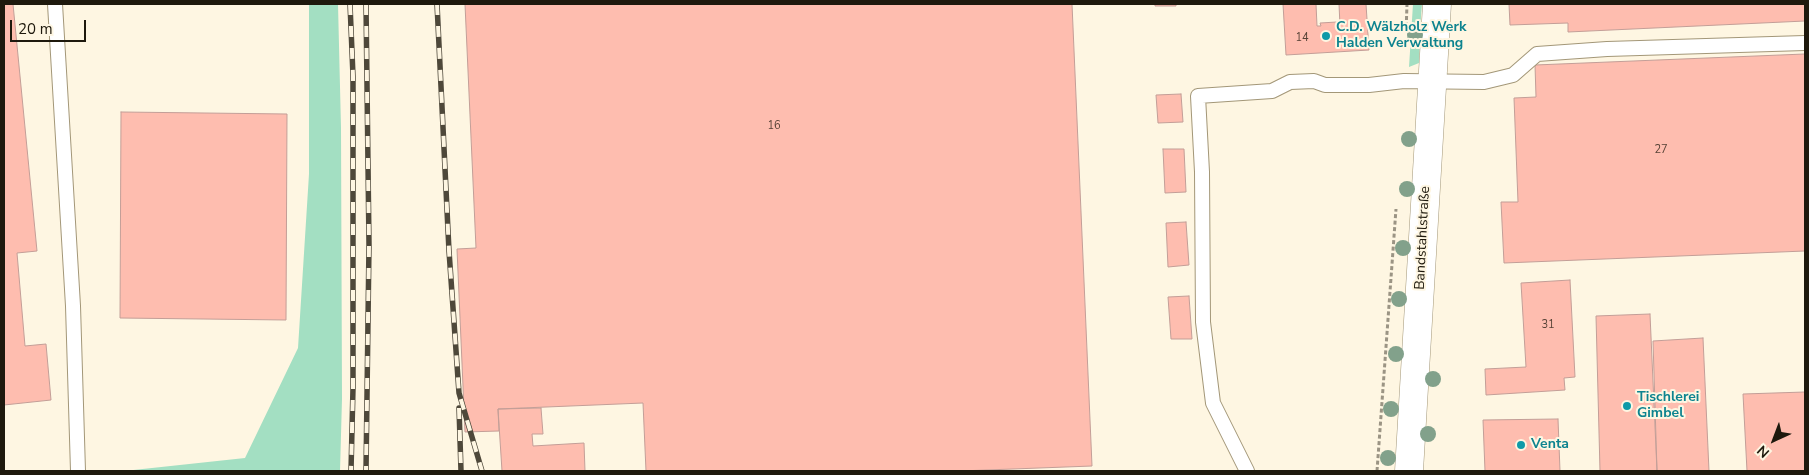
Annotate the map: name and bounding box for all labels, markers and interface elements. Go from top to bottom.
scale bar [12,10,89,42]
text: 20 m [18,19,53,39]
place label: C.D. Wälzholz Werk Halden Verwaltung [1336,20,1466,52]
marker: C.D. Wälzholz Werk Halden Verwaltung [1320,30,1332,42]
house number: 14 [1295,31,1309,45]
house number: 16 [767,119,781,133]
house number: 27 [1654,143,1668,157]
street label: Bandstahlstraße [1412,186,1434,290]
house number: 31 [1541,318,1555,332]
place label: Tischlerei Gimbel [1637,390,1699,422]
marker: Tischlerei Gimbel [1621,400,1633,412]
north arrow [1749,415,1799,465]
place label: Venta [1531,437,1569,453]
marker: Venta [1515,439,1527,451]
text: N [1753,441,1774,462]

